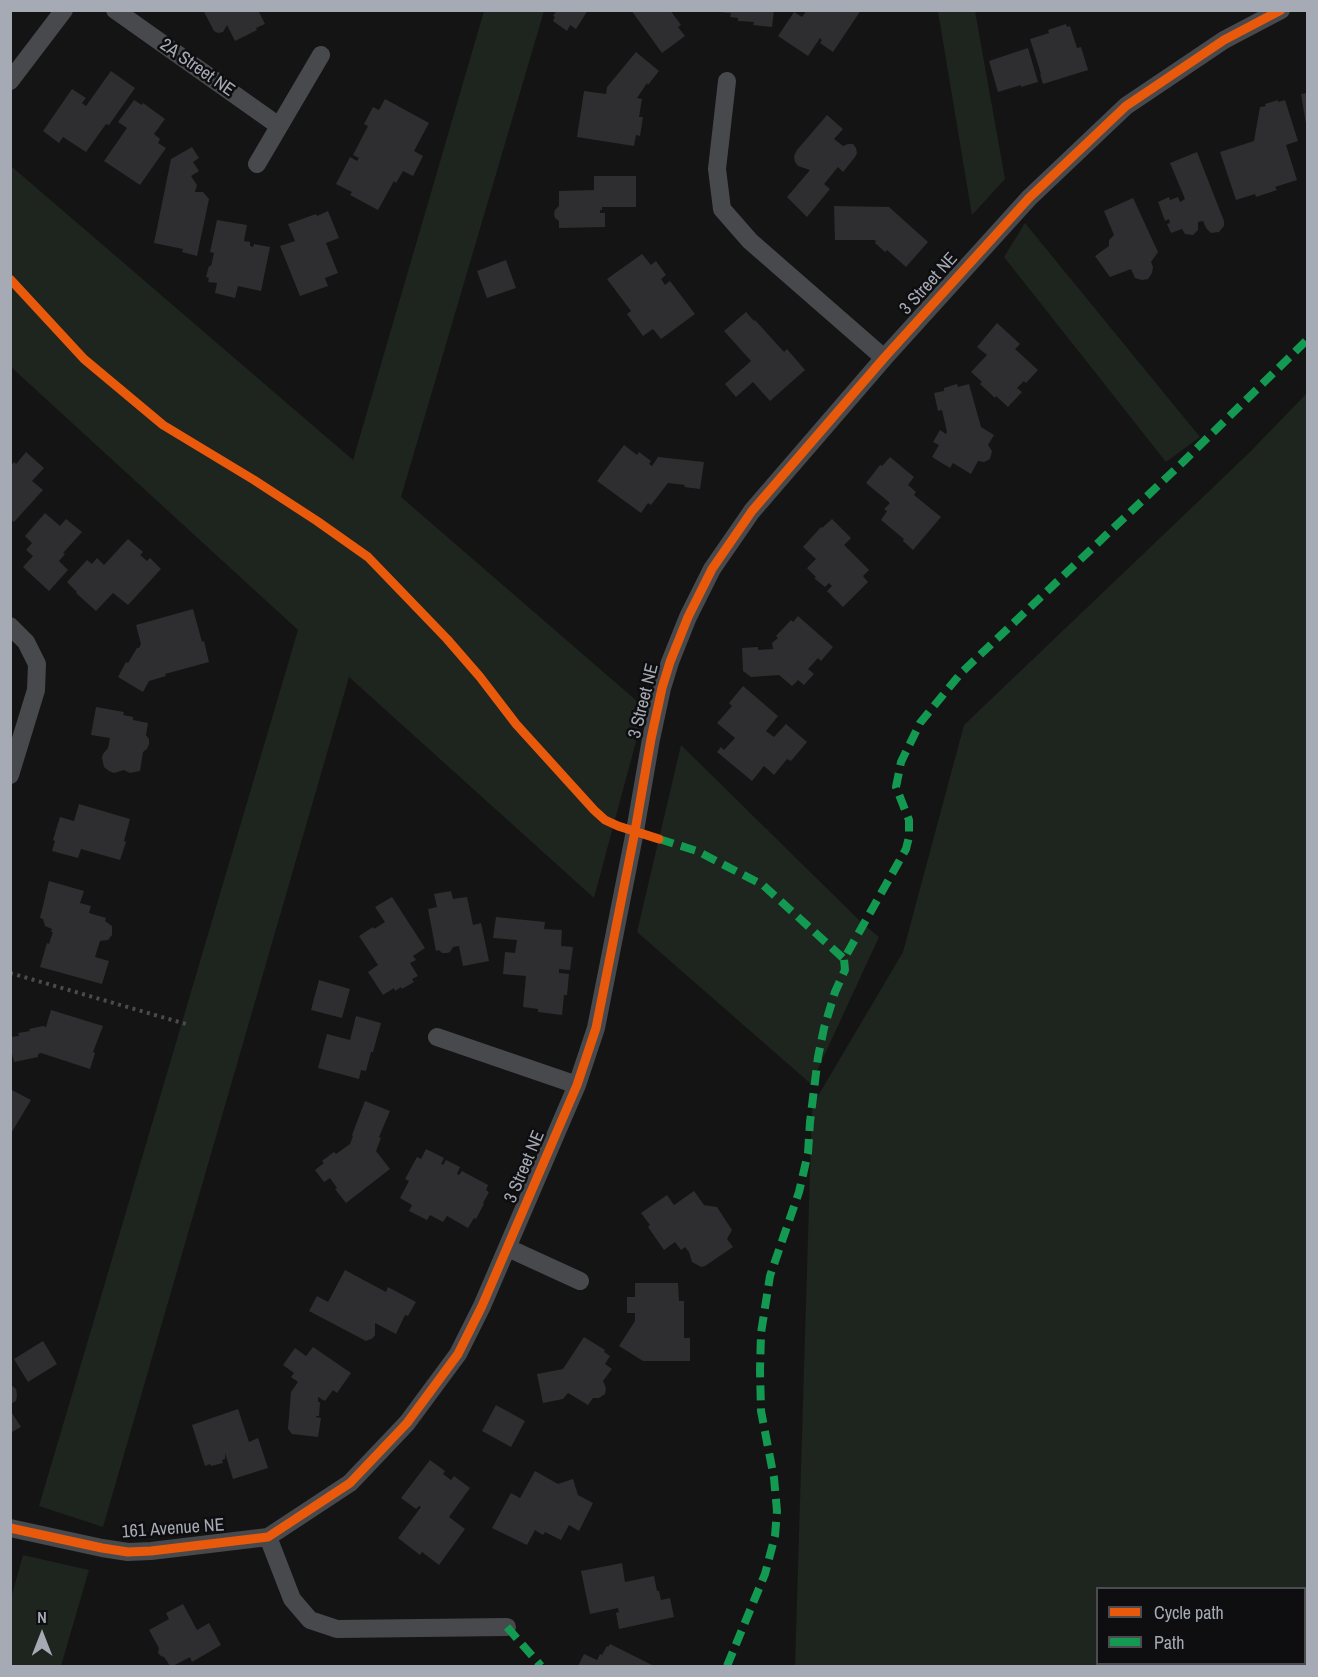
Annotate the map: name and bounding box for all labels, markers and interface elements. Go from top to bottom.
street label: 2A Street NE [156,34,238,102]
street label: 3 Street NE [895,248,963,320]
street label: 3 Street NE [624,661,664,741]
street label: 3 Street NE [500,1128,550,1206]
street label: 161 Avenue NE [121,1515,225,1543]
legend [1096,1587,1306,1665]
text: Cycle path [1154,1600,1224,1625]
north arrow [12,1605,72,1665]
text: N [37,1606,47,1628]
text: Path [1154,1630,1184,1655]

